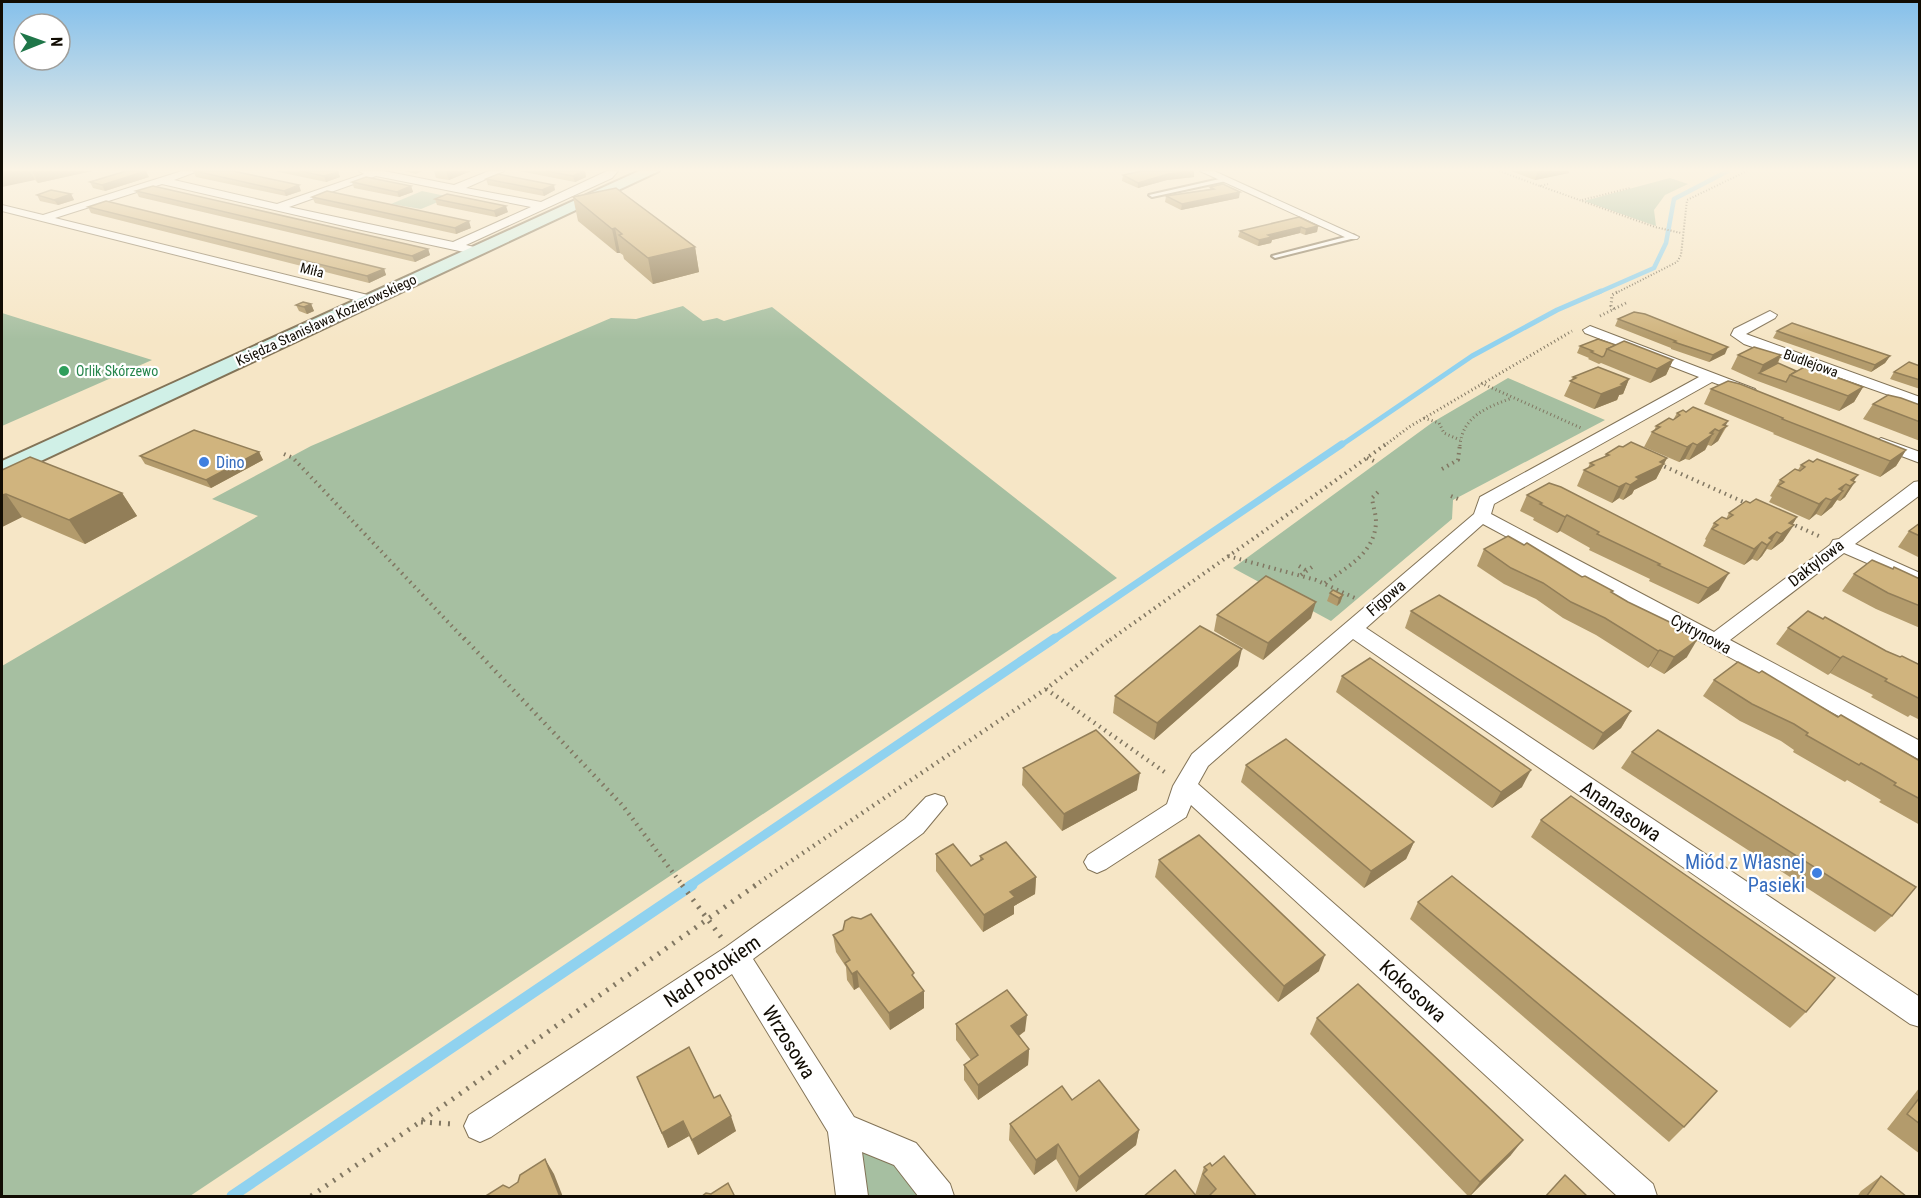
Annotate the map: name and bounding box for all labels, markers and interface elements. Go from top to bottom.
north arrow [12,12,72,72]
text: N [47,37,66,47]
street label: Miła [298,259,326,281]
street label: Księdza Stanisława Kozierowskiego [233,271,419,369]
street label: Budlejowa [1781,346,1841,380]
place label: Orlik Skórzewo [76,363,158,379]
marker: Orlik Skórzewo [57,364,71,378]
place label: Dino [216,453,245,472]
marker: Dino [197,455,211,469]
street label: Daktylowa [1784,535,1848,591]
street label: Figowa [1363,576,1409,620]
street label: Cytrynowa [1667,610,1735,658]
street label: Ananasowa [1576,775,1666,847]
place label: Miód z Własnej Pasieki [1685,850,1805,897]
marker: Miód z Własnej Pasieki [1810,866,1824,880]
street label: Nad Potokiem [659,930,765,1012]
street label: Kokosowa [1375,955,1451,1027]
street label: Wrzosowa [757,1001,821,1083]

